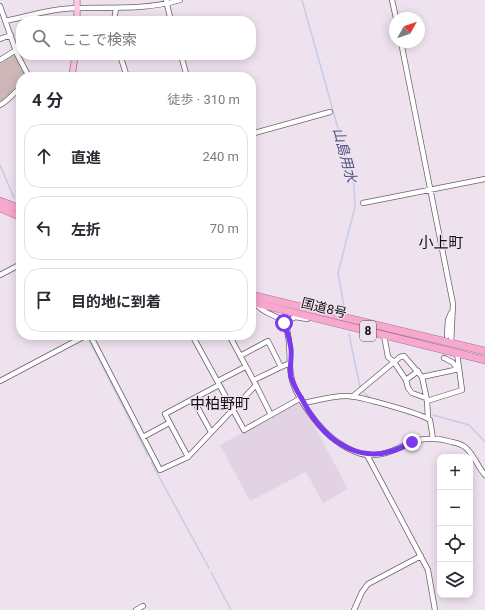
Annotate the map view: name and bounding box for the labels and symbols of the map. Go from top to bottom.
north arrow [389,12,425,48]
water label: 山島用水 [330,126,360,186]
district label: 小上町 [418,234,464,252]
street label: 国道8号 [300,295,348,321]
route start [275,314,293,332]
road number: 8 [360,321,376,341]
district label: 中柏野町 [190,395,250,413]
route end [403,433,421,451]

